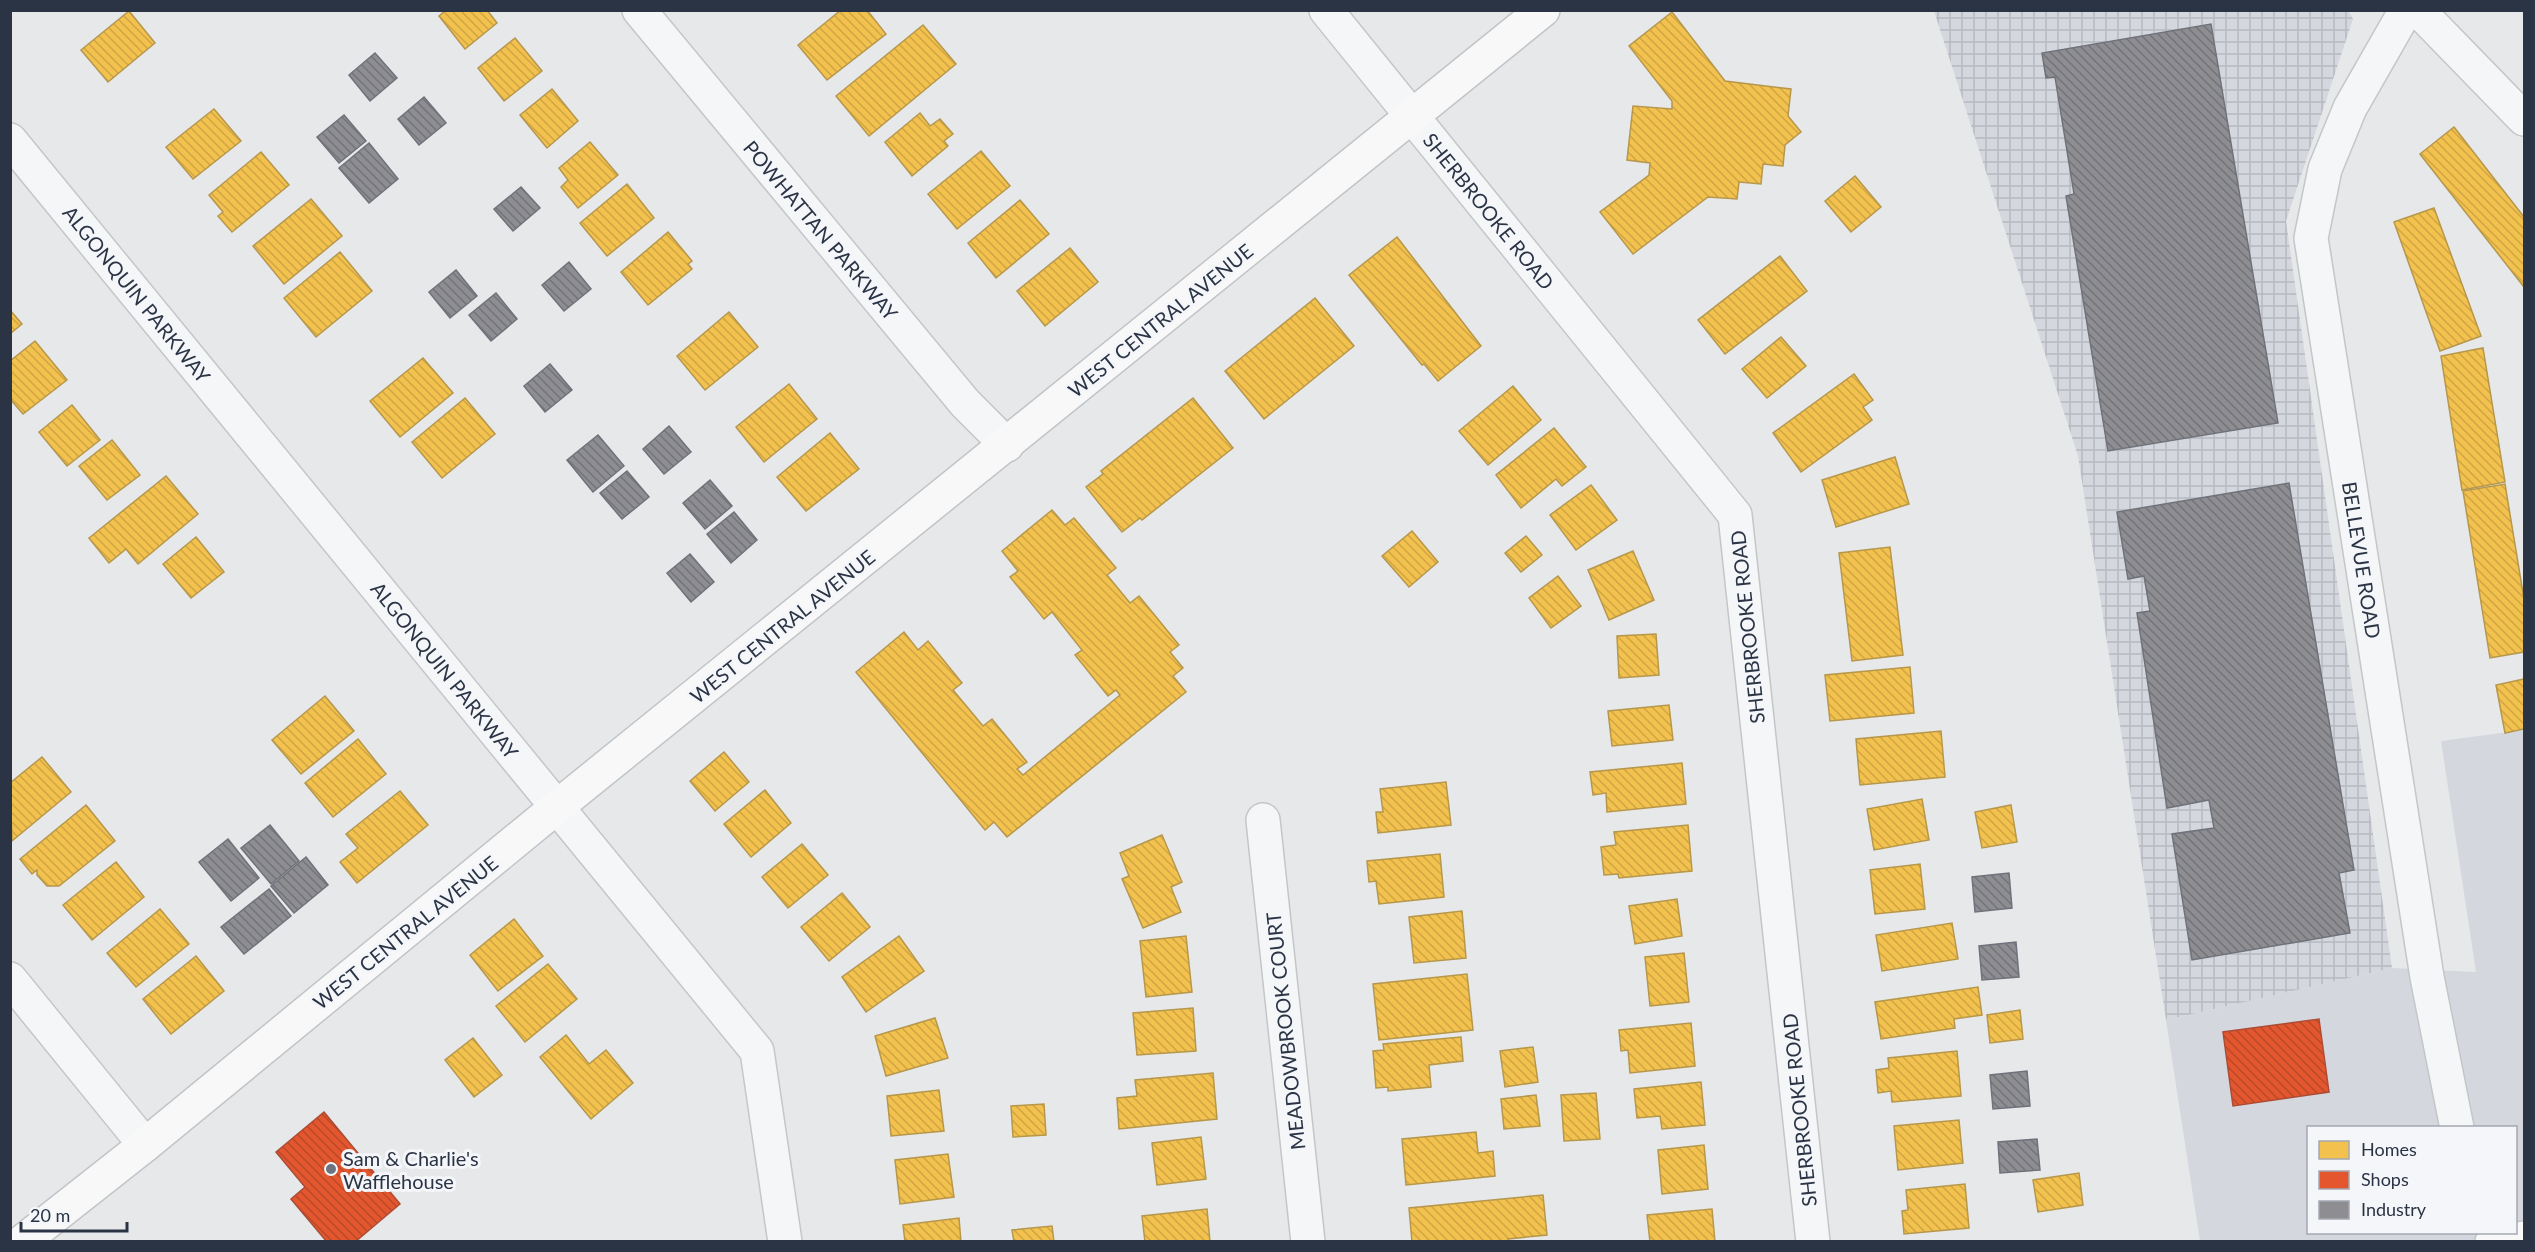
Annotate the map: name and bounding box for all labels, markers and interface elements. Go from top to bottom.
street label: SHERBROOKE ROAD [1419,128,1559,294]
street label: POWHATTAN PARKWAY [739,135,903,325]
street label: ALGONQUIN PARKWAY [58,201,216,388]
street label: WEST CENTRAL AVENUE [1063,238,1257,402]
street label: BELLEVUE ROAD [2338,480,2386,640]
street label: SHERBROOKE ROAD [1725,529,1769,725]
street label: WEST CENTRAL AVENUE [685,544,879,708]
street label: ALGONQUIN PARKWAY [366,577,524,764]
street label: WEST CENTRAL AVENUE [308,850,502,1014]
street label: MEADOWBROOK COURT [1261,911,1309,1151]
street label: SHERBROOKE ROAD [1777,1012,1821,1208]
legend [2307,1126,2517,1234]
text: Homes [2361,1138,2417,1160]
place label: Sam & Charlie's Wafflehouse [343,1146,479,1193]
marker: Sam & Charlie's Wafflehouse [324,1162,338,1176]
text: Shops [2361,1168,2409,1190]
scale bar [21,1195,128,1233]
text: Industry [2361,1198,2427,1220]
text: 20 m [30,1204,70,1226]

